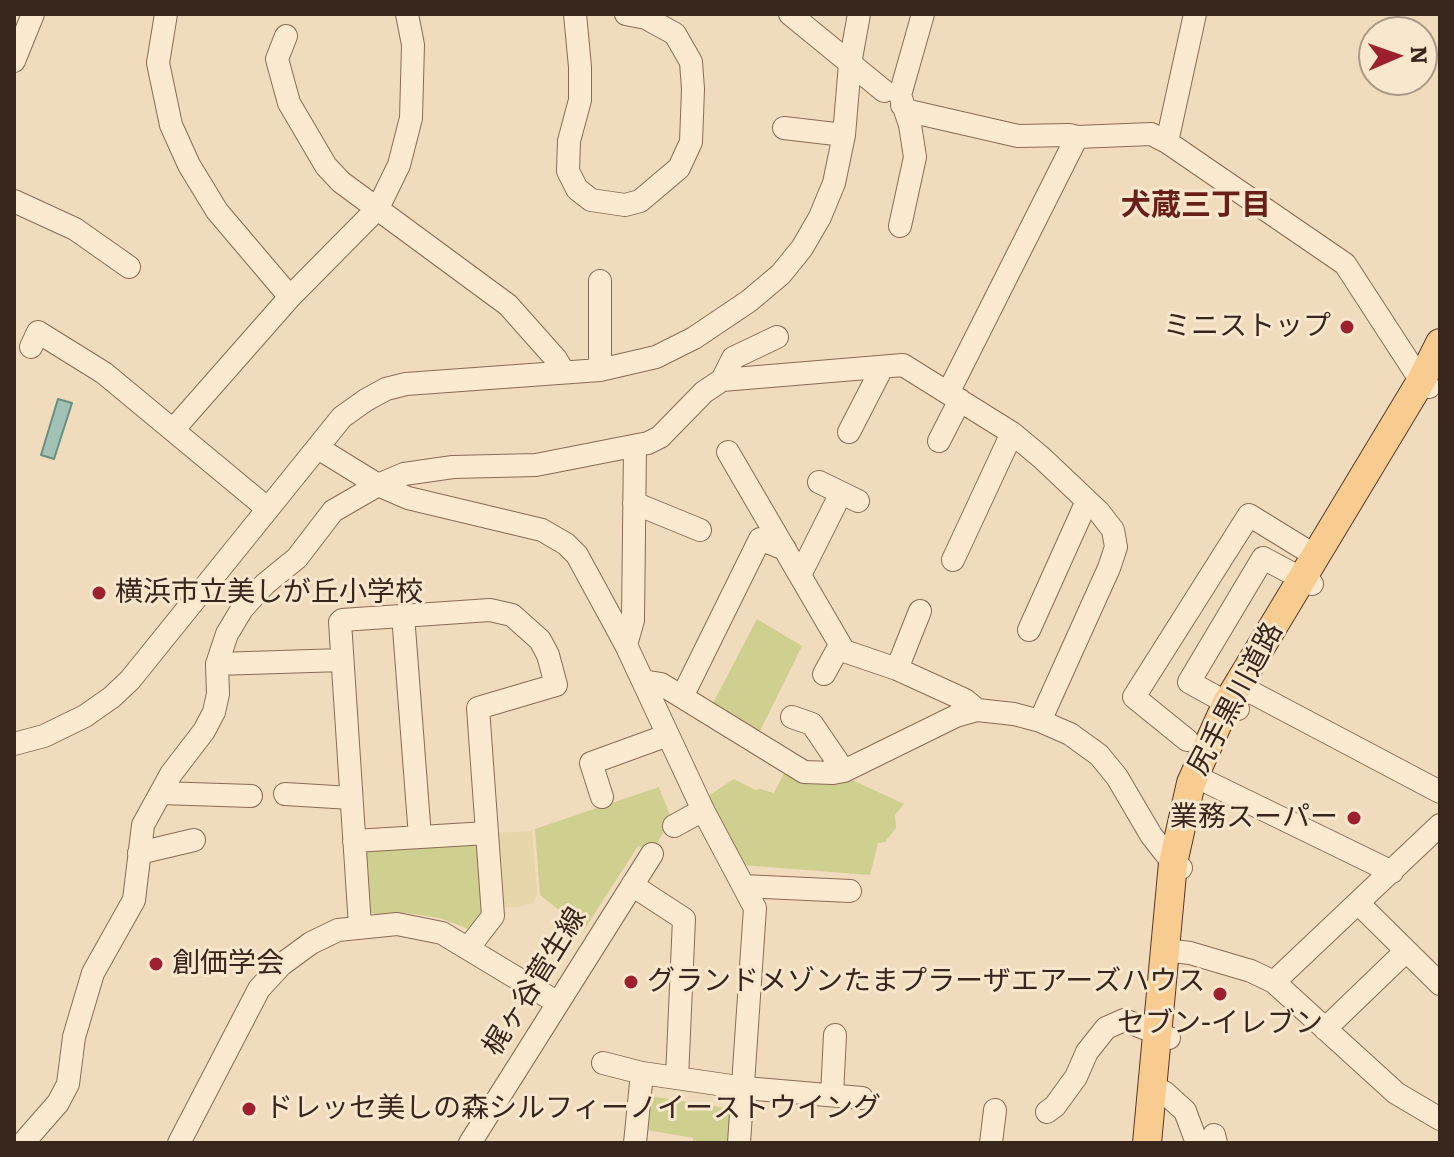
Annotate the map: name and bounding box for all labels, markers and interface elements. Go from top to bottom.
north arrow [1358,16,1438,96]
text: N [1404,45,1437,65]
district label: 犬蔵三丁目 [1121,188,1271,224]
place label: ミニストップ [1163,310,1331,344]
marker: ミニストップ [1338,318,1356,336]
place label: 横浜市立美しが丘小学校 [115,576,423,610]
marker: 横浜市立美しが丘小学校 [90,584,108,602]
street label: 尻手黒川道路 [1182,617,1290,781]
place label: 業務スーパー [1170,801,1338,835]
marker: 業務スーパー [1345,809,1363,827]
street label: 梶ヶ谷菅生線 [476,902,594,1062]
place label: 創価学会 [172,947,284,981]
marker: 創価学会 [147,955,165,973]
place label: グランドメゾンたまプラーザエアーズハウス [647,965,1205,999]
marker: グランドメゾンたまプラーザエアーズハウス [622,973,640,991]
marker: セブン-イレブン [1211,985,1229,1003]
place label: セブン-イレブン [1117,1007,1323,1041]
place label: ドレッセ美しの森シルフィーノイーストウイング [265,1092,881,1126]
marker: ドレッセ美しの森シルフィーノイーストウイング [240,1100,258,1118]

